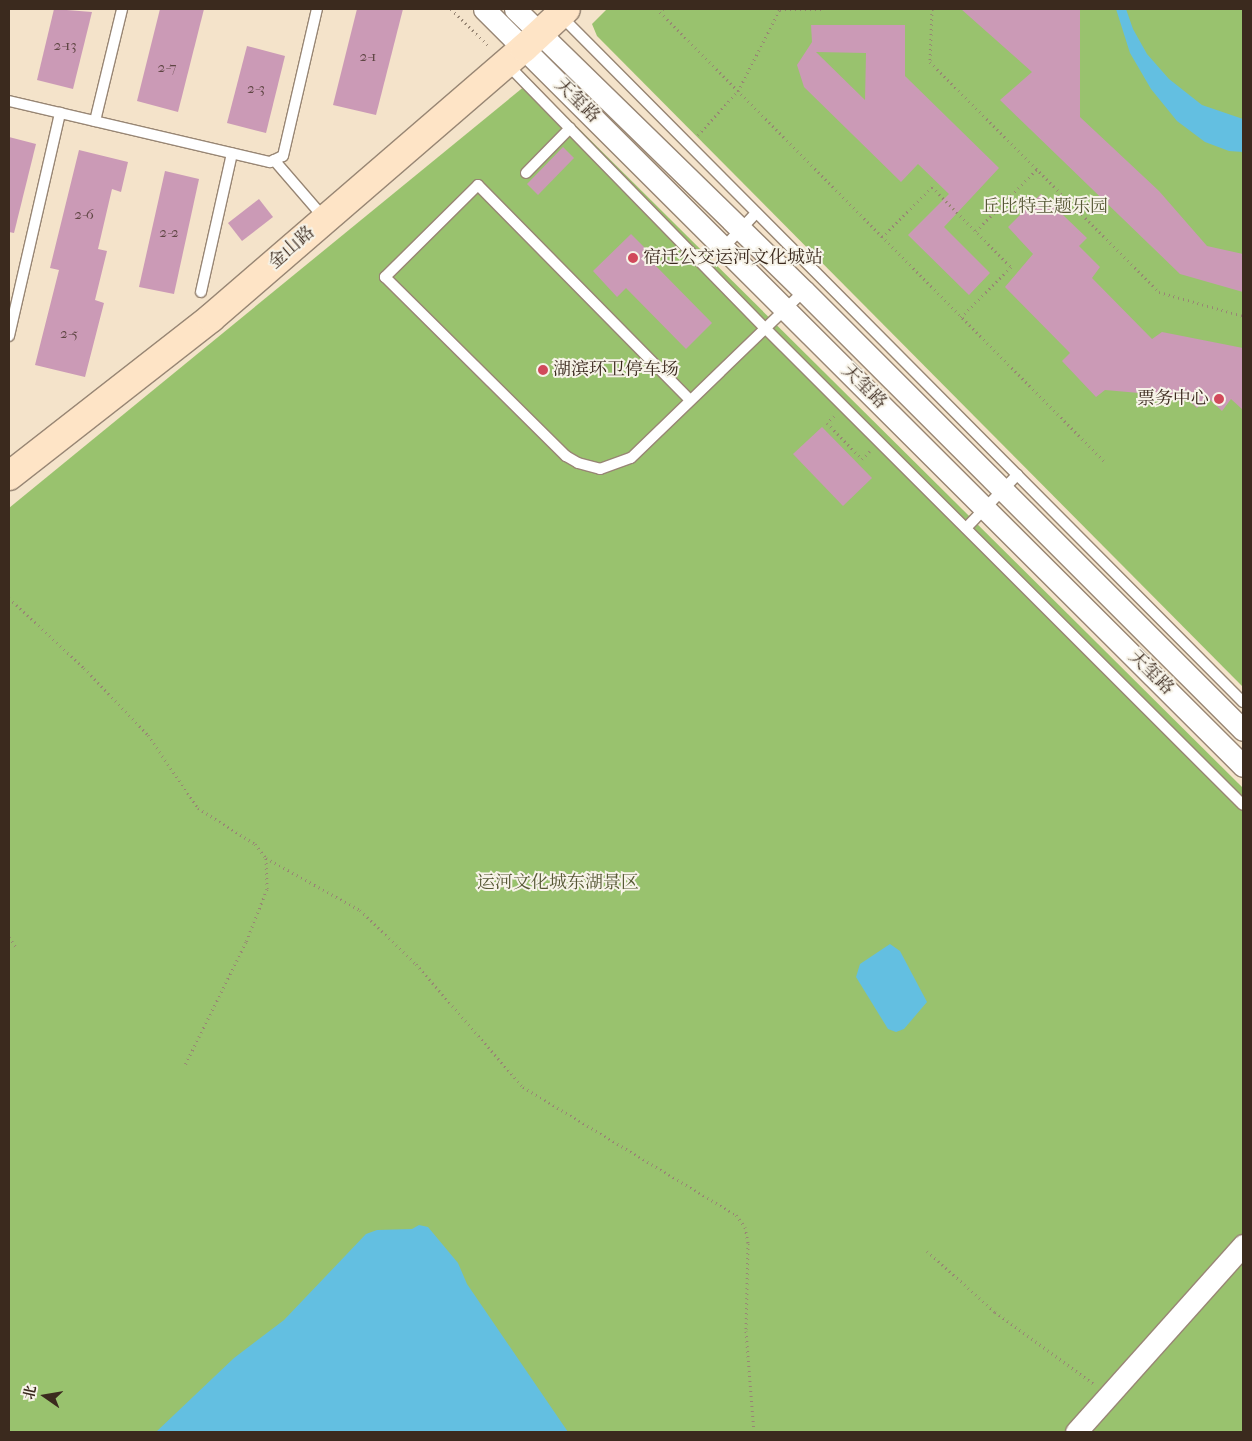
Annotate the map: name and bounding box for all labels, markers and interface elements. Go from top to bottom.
house number: 2-13 [53,37,77,55]
house number: 2-1 [360,48,376,66]
house number: 2-7 [158,59,176,77]
street label: 天玺路 [550,74,604,128]
house number: 2-3 [247,80,265,98]
park label: 丘比特主题乐园 [982,196,1108,218]
house number: 2-6 [74,206,94,224]
street label: 金山路 [265,222,319,274]
house number: 2-2 [159,224,179,242]
place label: 宿迁公交运河文化城站 [643,247,823,269]
marker: 宿迁公交运河文化城站 [627,252,639,264]
house number: 2-5 [60,325,78,343]
place label: 湖滨环卫停车场 [553,359,679,381]
street label: 天玺路 [837,360,891,414]
marker: 湖滨环卫停车场 [537,364,549,376]
place label: 票务中心 [1137,388,1209,410]
marker: 票务中心 [1213,393,1225,405]
street label: 天玺路 [1124,646,1178,700]
park label: 运河文化城东湖景区 [477,872,639,894]
north arrow [20,1371,70,1421]
text: 北 [20,1384,40,1401]

